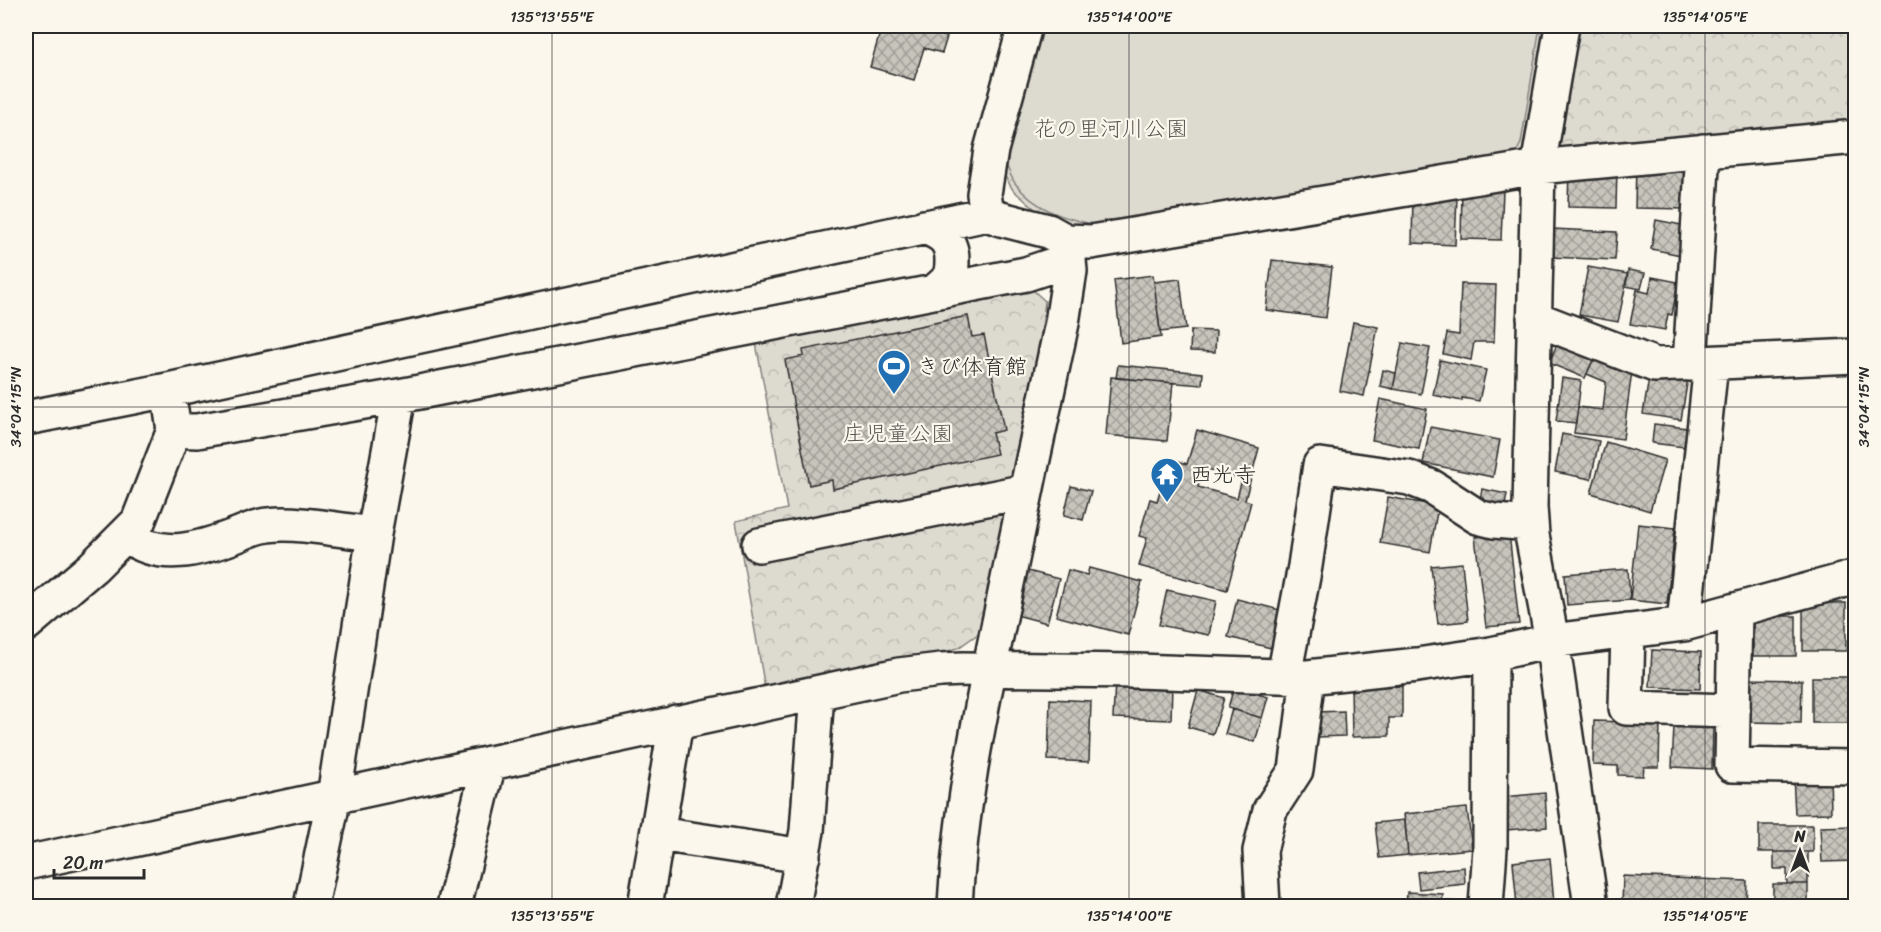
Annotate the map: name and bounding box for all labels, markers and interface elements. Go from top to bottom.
text: 135°13'55"E [510,4,595,30]
text: 135°14'00"E [1086,4,1173,30]
text: 135°14'05"E [1663,4,1749,30]
park label: 花の里河川公園 [1034,109,1188,148]
place label: きび体育館 [917,347,1027,386]
sports icon: きび体育館 [876,348,912,395]
text: 34°04'15"N [3,366,29,447]
text: 34°04'15"N [1851,366,1877,447]
park label: 庄児童公園 [843,414,953,453]
place label: 西光寺 [1190,455,1256,494]
temple icon: 西光寺 [1149,456,1185,503]
north arrow [1770,821,1830,881]
text: N [1793,822,1806,851]
scale bar [54,842,144,880]
text: 20 m [63,847,103,879]
text: 135°13'55"E [510,903,595,929]
text: 135°14'00"E [1086,903,1173,929]
text: 135°14'05"E [1663,903,1749,929]

